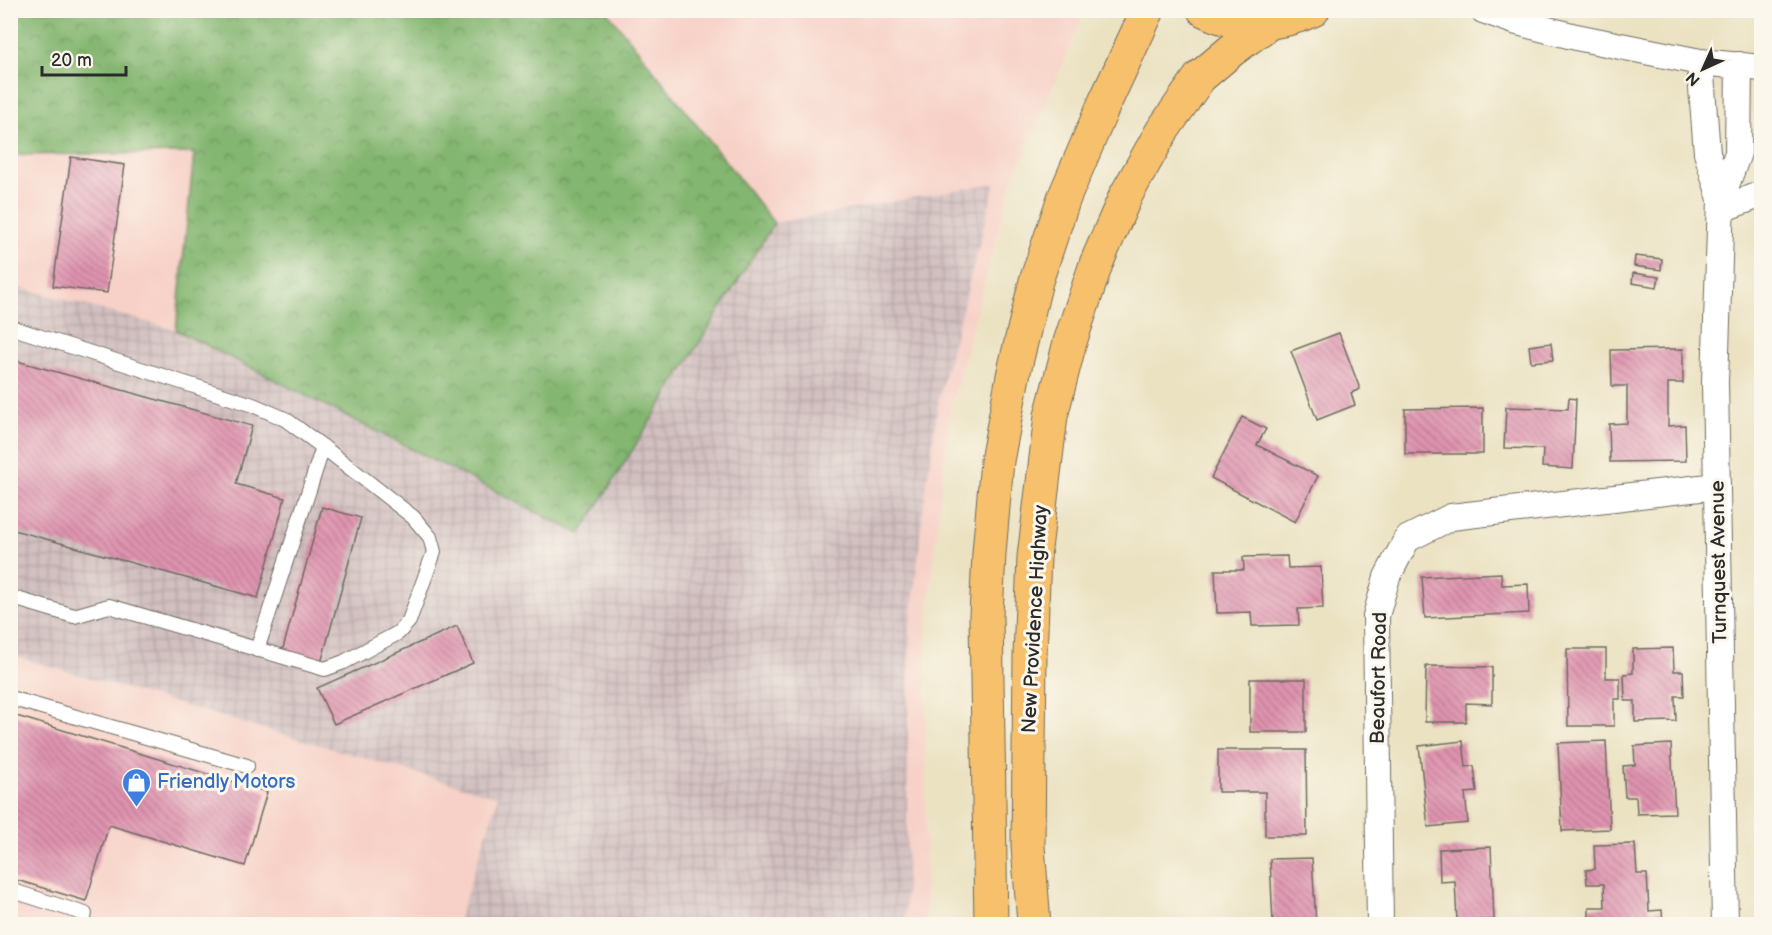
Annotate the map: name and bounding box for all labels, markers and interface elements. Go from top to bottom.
scale bar [42,39,126,77]
north arrow [1673,39,1733,99]
text: 20 m [51,50,92,71]
text: N [1682,68,1704,90]
street label: Turnquest Avenue [1706,480,1732,644]
street label: New Providence Highway [1017,504,1053,734]
street label: Beaufort Road [1366,612,1392,744]
shop icon: Friendly Motors [120,766,152,808]
place label: Friendly Motors [157,770,296,794]

